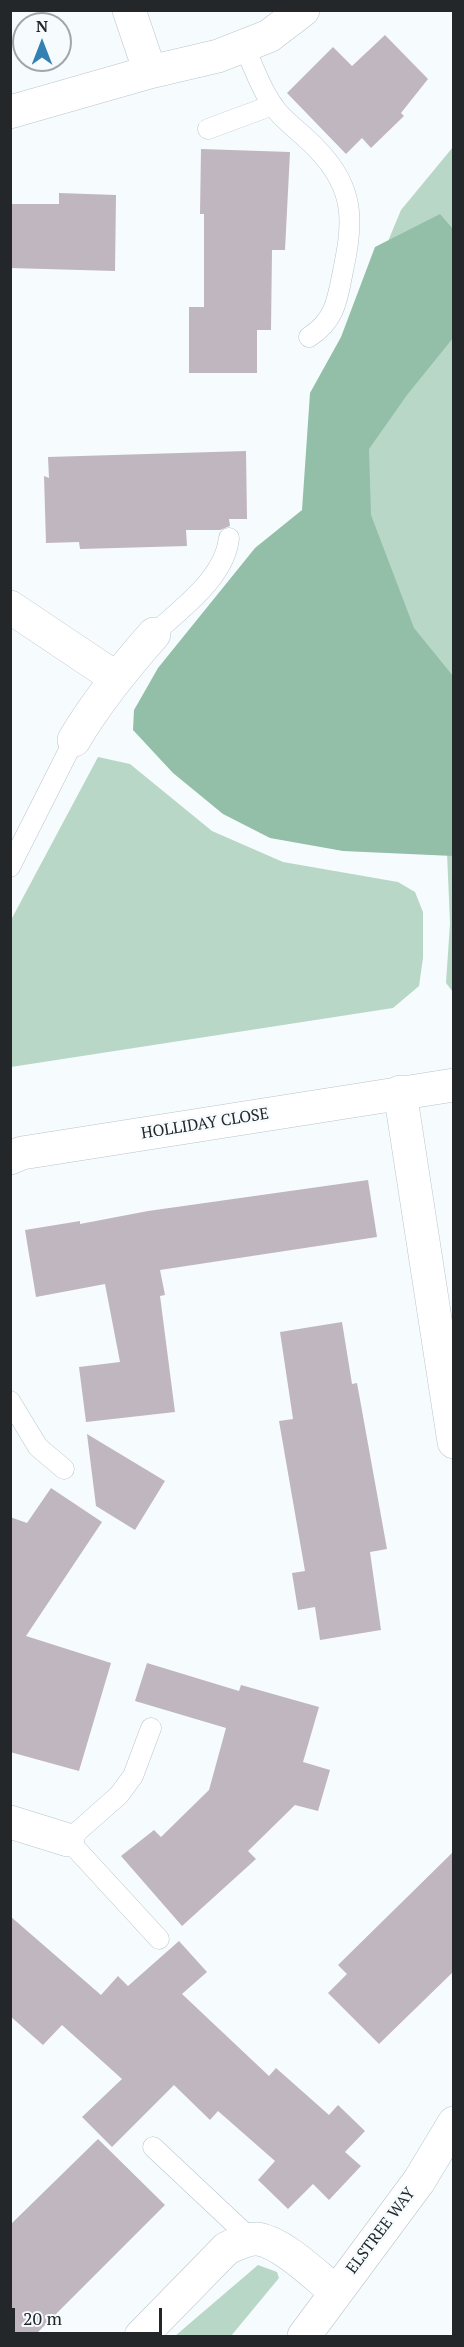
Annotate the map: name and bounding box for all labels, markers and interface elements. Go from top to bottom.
north arrow [12,12,72,72]
text: N [36,15,48,37]
street label: HOLLIDAY CLOSE [140,1104,270,1144]
street label: ELSTREE WAY [342,2184,420,2278]
scale bar [15,2296,165,2334]
text: 20 m [23,2306,62,2330]

